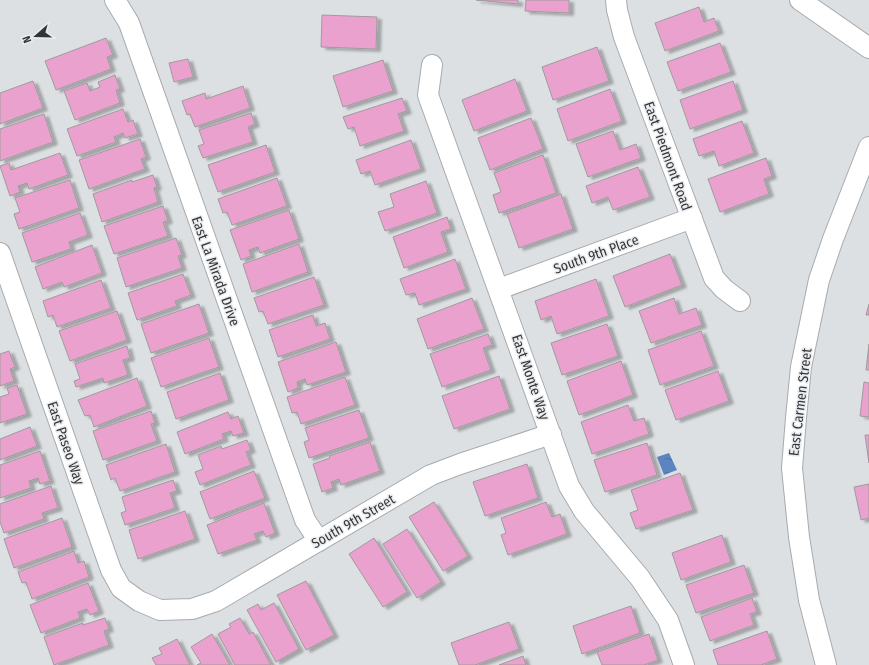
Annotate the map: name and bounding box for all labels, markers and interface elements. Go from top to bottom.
north arrow [16,16,56,56]
text: N [20,34,34,45]
street label: East Piedmont Road [640,99,695,213]
street label: East La Mirada Drive [188,214,243,328]
street label: South 9th Place [551,231,641,278]
street label: East Monte Way [508,332,553,423]
street label: East Carmen Street [785,347,816,457]
street label: East Paseo Way [43,399,88,488]
street label: South 9th Street [309,491,398,552]

